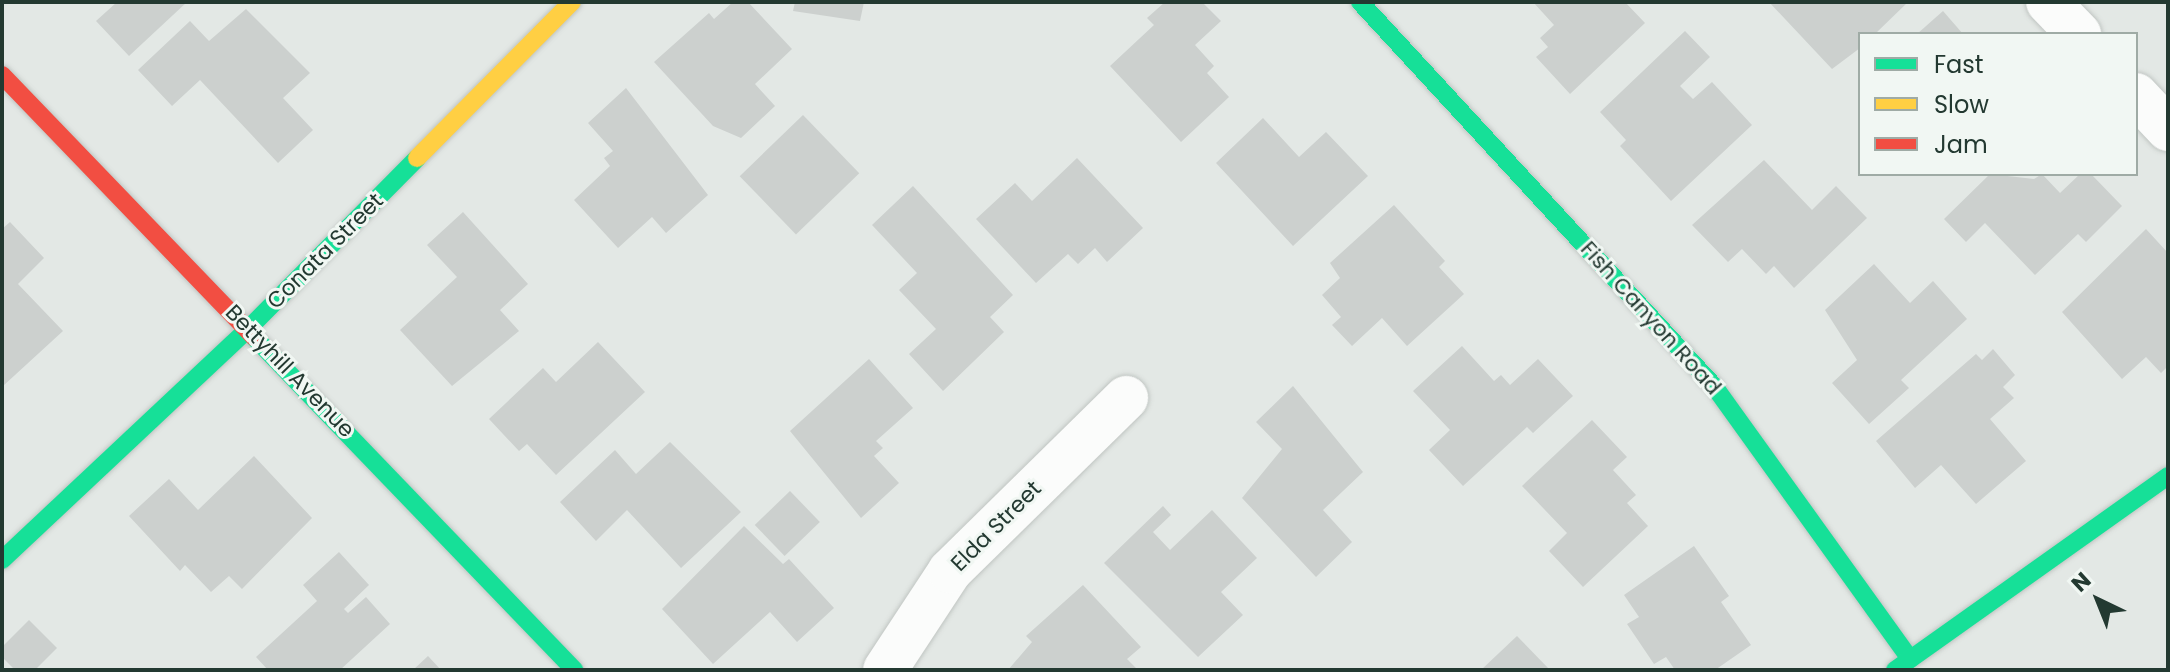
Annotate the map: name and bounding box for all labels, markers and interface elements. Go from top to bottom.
legend [1858,32,2138,176]
text: Fast [1934,48,1984,81]
text: Slow [1934,88,1989,121]
text: Jam [1934,128,1988,161]
street label: Conata Street [262,188,388,314]
street label: Fish Canyon Road [1575,236,1727,400]
street label: Bettyhill Avenue [220,299,360,443]
street label: Elda Street [945,475,1047,577]
north arrow [2058,560,2138,640]
text: N [2065,565,2098,599]

